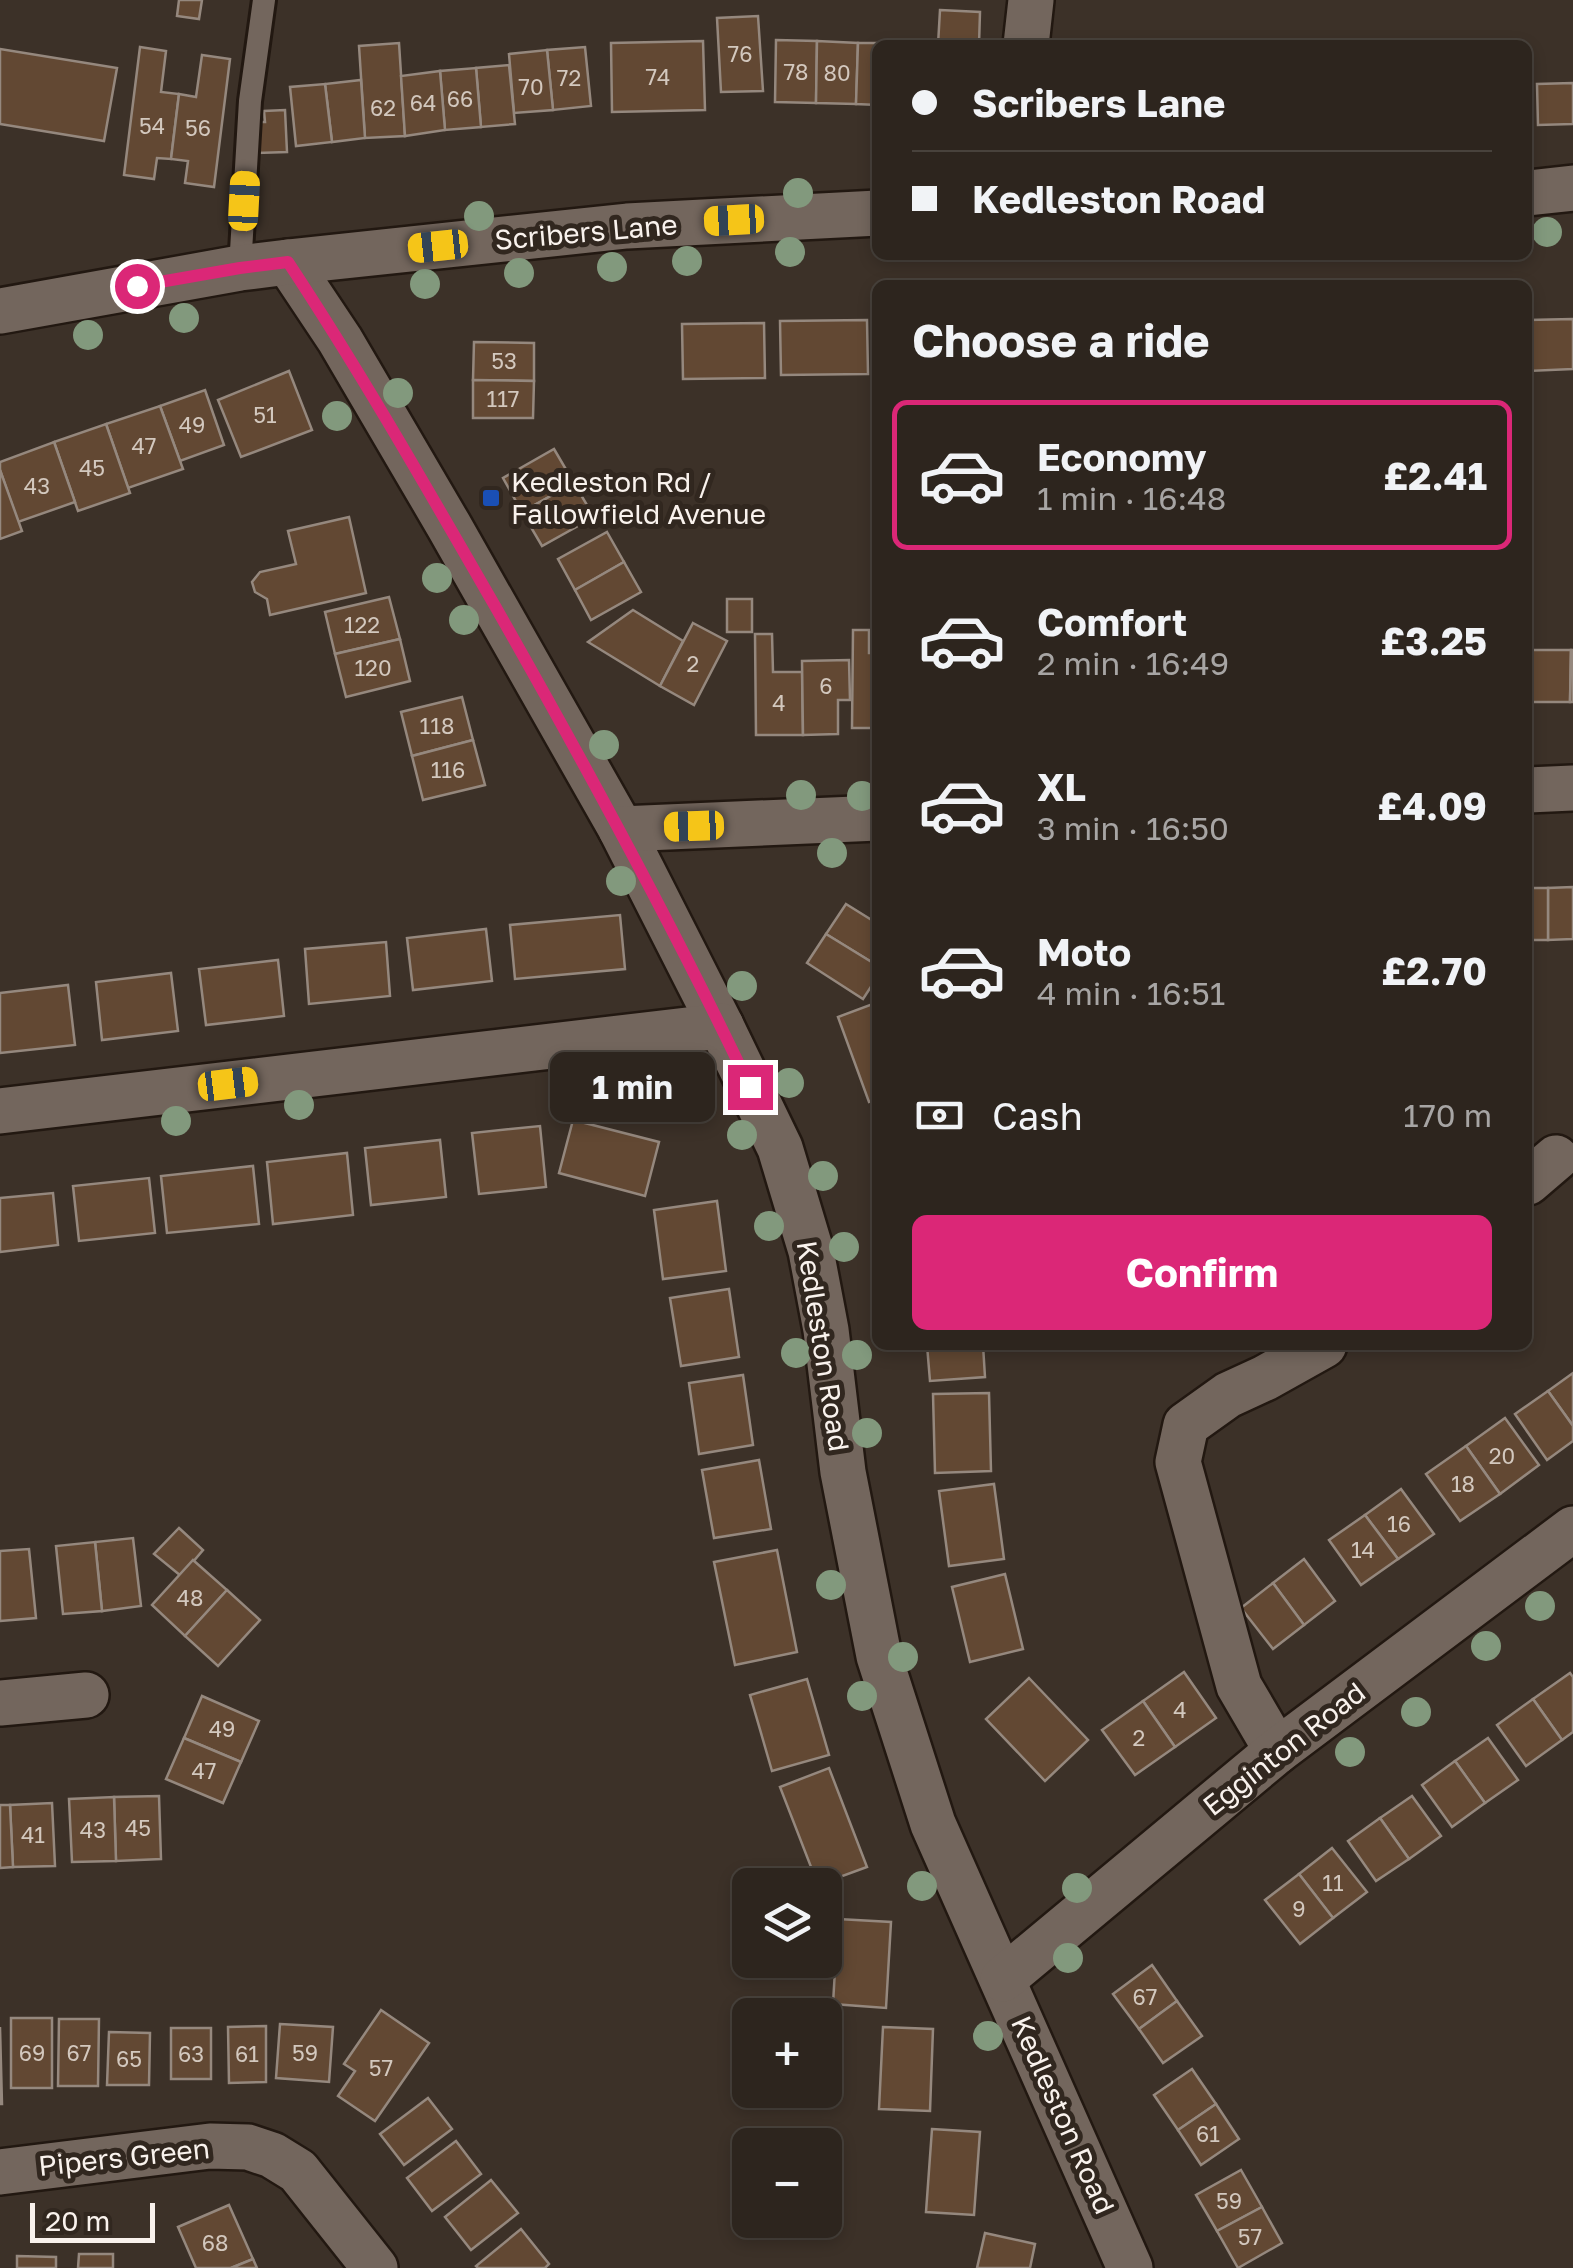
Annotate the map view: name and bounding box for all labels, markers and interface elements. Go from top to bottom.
house number: 76 [728,40,752,67]
house number: 78 [783,58,809,85]
house number: 80 [823,59,851,86]
house number: 74 [645,63,671,90]
house number: 72 [557,64,581,91]
house number: 70 [518,73,544,100]
text: Scribers Lane [972,80,1225,125]
house number: 66 [447,85,473,112]
house number: 64 [410,89,436,116]
house number: 62 [370,94,396,121]
house number: 54 [139,112,165,139]
house number: 56 [185,114,211,141]
car [227,170,261,232]
text: Kedleston Road [972,176,1265,221]
car [703,203,765,237]
street label: Scribers Lane [493,207,679,256]
car [407,228,469,264]
route start [115,264,160,309]
text: Choose a ride [912,313,1210,367]
house number: 53 [491,347,517,374]
house number: 117 [486,385,520,412]
house number: 51 [253,401,277,428]
house number: 49 [179,411,205,438]
icon: car [917,430,1007,520]
house number: 47 [131,432,157,459]
text: Economy [1037,434,1206,479]
text: £2.41 [1383,453,1487,498]
house number: 45 [79,454,105,481]
place label: Kedleston Rd / Fallowfield Avenue [511,465,766,530]
house number: 43 [24,472,50,499]
text: 1 min · 16:48 [1037,479,1226,517]
marker: Kedleston Rd / Fallowfield Avenue [480,487,502,509]
icon: car [917,595,1007,685]
text: Comfort [1037,599,1187,644]
house number: 122 [344,611,380,638]
text: £3.25 [1380,618,1487,663]
text: 2 min · 16:49 [1037,644,1229,682]
house number: 2 [687,650,699,677]
house number: 120 [354,654,392,681]
house number: 6 [819,672,833,699]
house number: 4 [772,689,786,716]
house number: 118 [420,712,454,739]
house number: 116 [431,756,465,783]
icon: car [917,760,1007,850]
text: XL [1037,764,1086,809]
text: £4.09 [1377,783,1487,828]
text: 3 min · 16:50 [1037,809,1229,847]
car [663,810,725,842]
icon: car [917,925,1007,1015]
text: Moto [1037,929,1131,974]
text: £2.70 [1381,948,1487,993]
text: 4 min · 16:51 [1037,974,1225,1012]
callout: 1 min [550,1052,715,1122]
car [196,1065,260,1103]
route end [728,1065,773,1110]
text: 1 min [592,1068,673,1106]
icon: cash [912,1088,967,1143]
text: Cash [992,1093,1083,1138]
text: 170 m [1403,1096,1492,1134]
button: Confirm [912,1215,1492,1330]
street label: Kedleston Road [791,1238,856,1454]
house number: 20 [1489,1442,1515,1469]
house number: 18 [1451,1470,1475,1497]
house number: 16 [1387,1510,1411,1537]
house number: 14 [1351,1536,1375,1563]
house number: 48 [177,1584,203,1611]
street label: Egginton Road [1196,1675,1371,1822]
house number: 4 [1173,1696,1187,1723]
house number: 49 [209,1715,235,1742]
house number: 2 [1133,1724,1145,1751]
house number: 47 [191,1757,217,1784]
house number: 45 [125,1814,151,1841]
house number: 43 [80,1816,106,1843]
house number: 41 [21,1821,45,1848]
map controls [732,1868,842,2238]
button: layers [732,1868,842,1978]
house number: 11 [1322,1869,1344,1896]
house number: 9 [1292,1895,1306,1922]
house number: 67 [1133,1983,1157,2010]
button: + [732,1998,842,2108]
street label: Kedleston Road [1005,2011,1122,2219]
house number: 69 [19,2039,45,2066]
house number: 67 [67,2039,91,2066]
house number: 59 [292,2039,318,2066]
house number: 63 [178,2040,204,2067]
house number: 61 [235,2040,259,2067]
house number: 65 [116,2045,142,2072]
house number: 57 [369,2054,393,2081]
house number: 61 [1196,2120,1220,2147]
button: − [732,2128,842,2238]
street label: Pipers Green [37,2131,211,2182]
house number: 59 [1216,2187,1242,2214]
scale bar [30,2198,155,2242]
text: 20 m [45,2204,110,2237]
house number: 57 [1238,2223,1262,2250]
house number: 68 [202,2229,228,2256]

